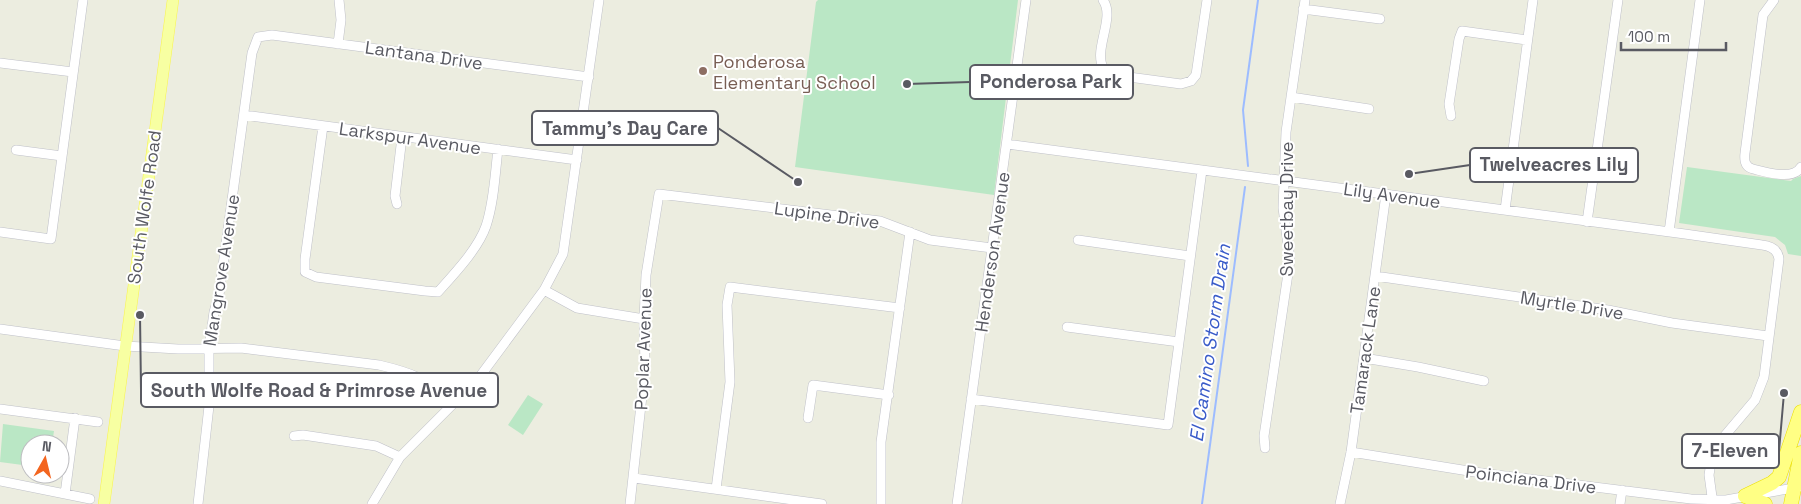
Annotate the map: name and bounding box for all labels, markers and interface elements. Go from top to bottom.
scale bar [1621,20,1726,52]
text: 100 m [1628,27,1670,46]
street label: Lantana Drive [364,35,484,75]
place label: Ponderosa Elementary School [713,50,876,94]
marker: Ponderosa Elementary School [697,65,709,77]
callout: Ponderosa Park [970,65,1133,99]
text: Ponderosa Park [980,69,1123,94]
callout: Tammy's Day Care [532,111,718,145]
text: Tammy's Day Care [542,116,708,141]
street label: Larkspur Avenue [337,117,483,159]
street label: South Wolfe Road [122,129,166,285]
street label: Sweetbay Drive [1275,142,1298,277]
callout: Twelveacres Lily [1470,148,1638,182]
text: Twelveacres Lily [1480,152,1628,177]
street label: Henderson Avenue [969,170,1015,334]
street label: Lily Avenue [1342,177,1442,213]
street label: Mangrove Avenue [198,192,244,348]
street label: Lupine Drive [773,196,881,234]
water label: El Camino Storm Drain [1184,242,1236,443]
street label: Tamarack Lane [1345,285,1385,415]
street label: Myrtle Drive [1519,285,1625,325]
street label: Poplar Avenue [629,287,657,411]
callout: South Wolfe Road & Primrose Avenue [141,373,498,407]
text: South Wolfe Road & Primrose Avenue [151,378,487,403]
north arrow [20,434,70,484]
callout: 7-Eleven [1682,434,1779,468]
text: N [41,437,53,456]
text: 7-Eleven [1691,438,1769,463]
street label: Poinciana Drive [1464,460,1598,498]

